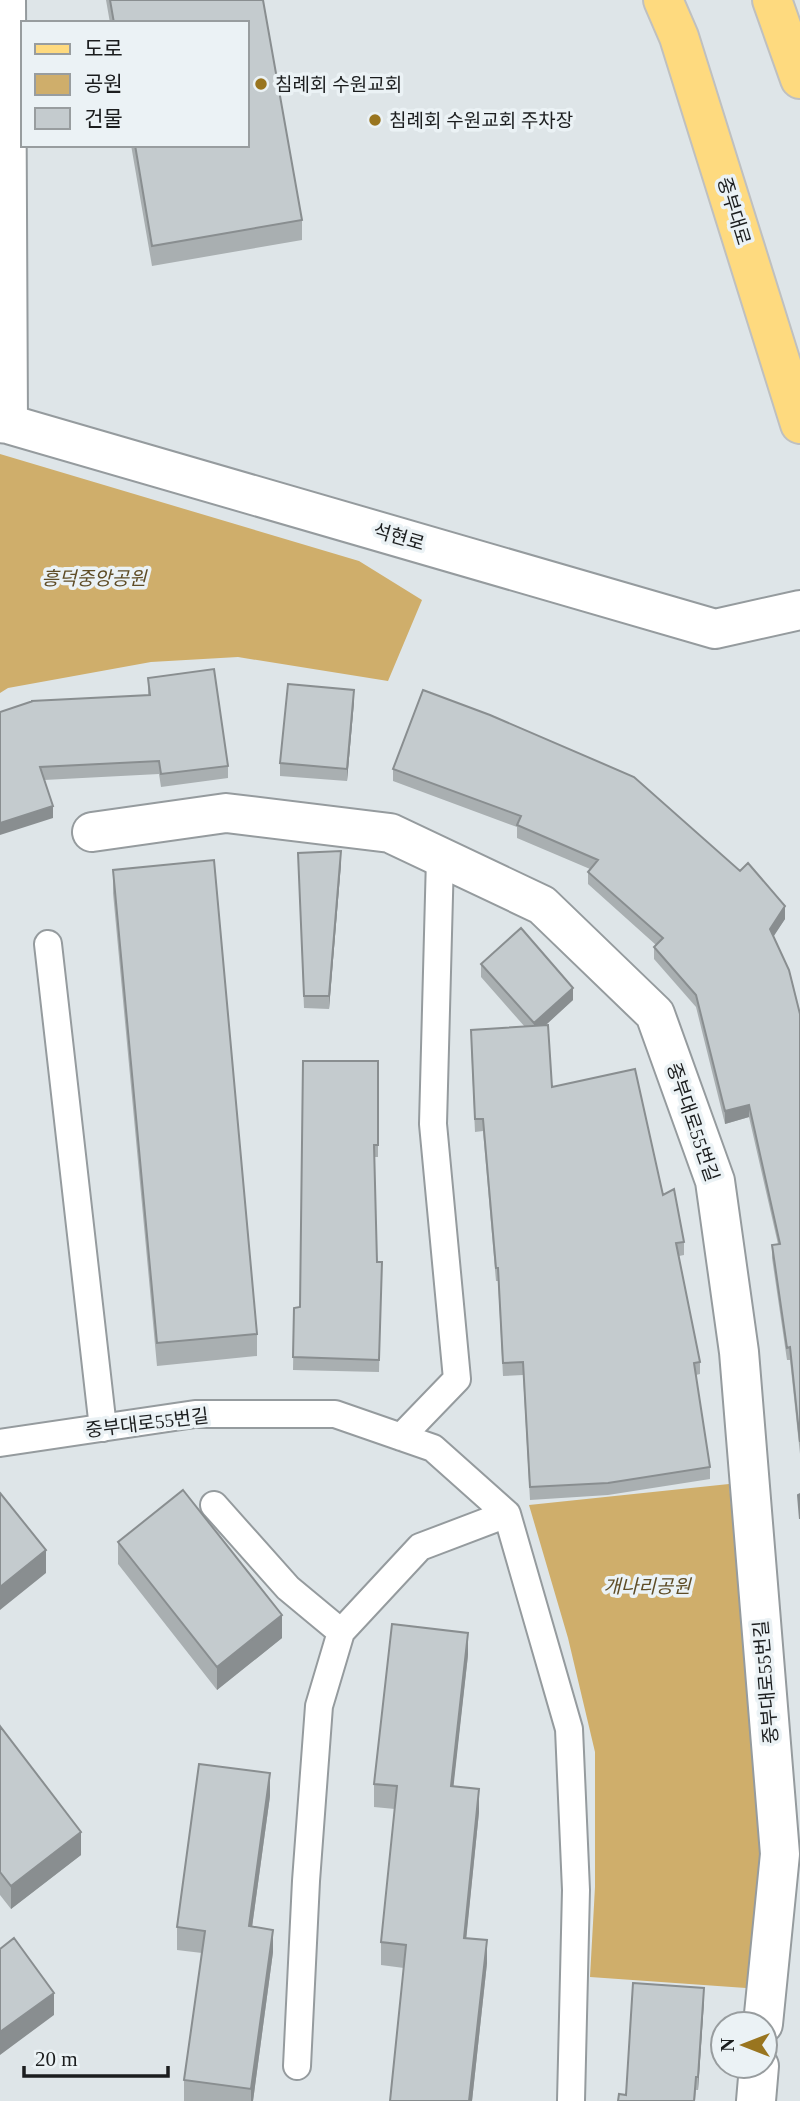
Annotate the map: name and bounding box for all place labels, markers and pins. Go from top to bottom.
place label: 침례회 수원교회 [275,74,402,95]
marker: 침례회 수원교회 [253,76,269,92]
place label: 침례회 수원교회 주차장 [389,110,573,131]
marker: 침례회 수원교회 주차장 [367,112,383,128]

